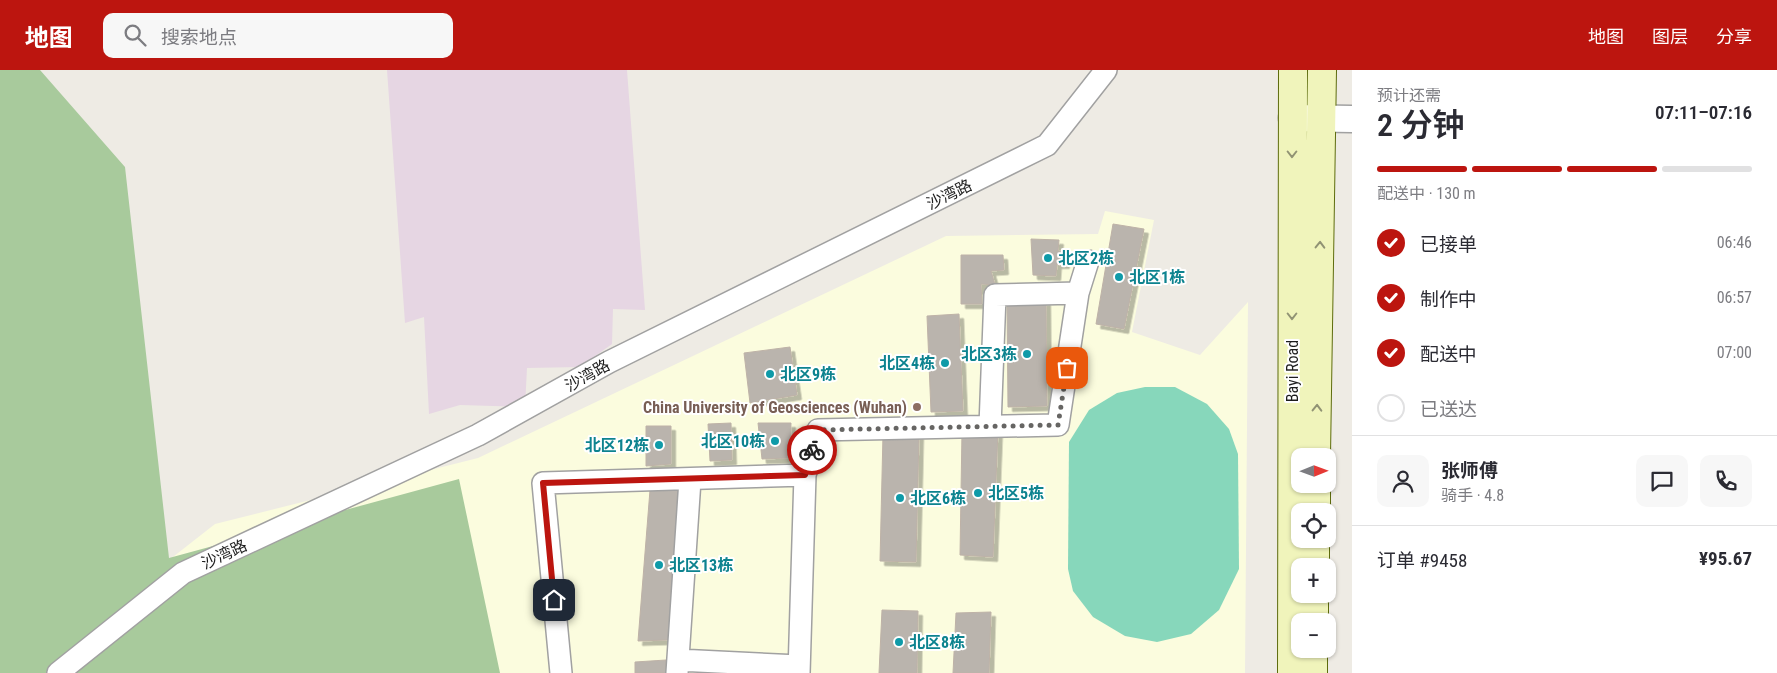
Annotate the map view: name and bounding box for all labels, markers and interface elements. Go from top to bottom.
search box [103,13,453,58]
icon: search [121,21,149,49]
text: 地图 [25,24,73,52]
text: 搜索地点 [161,26,237,49]
text: 地图 [1588,26,1624,47]
text: 图层 [1652,26,1688,47]
text: 分享 [1716,26,1752,47]
text: 预计还需 [1377,86,1441,105]
text: 07:11–07:16 [1655,101,1752,124]
text: 2 分钟 [1377,106,1464,144]
one-way arrow [1287,150,1297,158]
street label: 沙湾路 [923,175,975,214]
text: 配送中 · 130 m [1377,184,1476,203]
icon: check [1377,229,1405,257]
text: 已接单 [1420,233,1477,256]
text: 06:46 [1717,233,1752,252]
one-way arrow [1314,241,1325,249]
place label: 北区2栋 [1058,249,1114,268]
marker: 北区2栋 [1042,252,1054,264]
place label: 北区1栋 [1129,268,1185,287]
marker: 北区1栋 [1113,271,1125,283]
icon: check [1377,284,1405,312]
text: 制作中 [1420,288,1477,311]
text: 06:57 [1717,288,1752,307]
one-way arrow [1287,312,1297,320]
icon: check [1377,339,1405,367]
street label: Bayi Road [1283,340,1302,402]
text: 配送中 [1420,343,1477,366]
text: 07:00 [1717,343,1752,362]
place label: 北区3栋 [961,345,1017,364]
pin [1046,347,1088,389]
marker: 北区3栋 [1021,348,1033,360]
place label: 北区4栋 [879,354,935,373]
icon: bag [1053,354,1081,382]
street label: 沙湾路 [562,355,613,395]
marker: 北区4栋 [939,357,951,369]
place label: 北区9栋 [780,365,836,384]
marker: 北区9栋 [764,368,776,380]
place label: China University of Geosciences (Wuhan) [643,398,907,417]
text: 已送达 [1420,398,1477,421]
marker: China University of Geosciences (Wuhan) [911,401,923,413]
one-way arrow [1312,403,1322,411]
courier [787,425,837,475]
place label: 北区10栋 [701,432,765,451]
marker: 北区10栋 [769,435,781,447]
place label: 北区12栋 [585,436,649,455]
icon: bike [798,436,826,464]
marker: 北区12栋 [653,439,665,451]
north arrow [1291,448,1336,492]
map controls [1291,448,1336,658]
button: person [1377,455,1429,507]
button: chat [1636,455,1688,507]
button: phone [1700,455,1752,507]
text: 张师傅 [1441,459,1498,482]
place label: 北区5栋 [988,484,1044,503]
text: 骑手 · 4.8 [1441,486,1504,505]
marker: 北区5栋 [972,487,984,499]
place label: 北区6栋 [910,489,966,508]
marker: 北区6栋 [894,492,906,504]
button: locate [1291,503,1336,548]
street label: 沙湾路 [198,536,250,573]
text: ¥95.67 [1699,547,1752,570]
text: 订单 #9458 [1377,549,1467,572]
place label: 北区13栋 [669,556,733,575]
button: + [1291,558,1336,603]
marker: 北区13栋 [653,559,665,571]
pin [533,579,575,621]
icon: home [540,586,568,614]
button: − [1291,613,1336,658]
place label: 北区8栋 [909,633,965,652]
marker: 北区8栋 [893,636,905,648]

